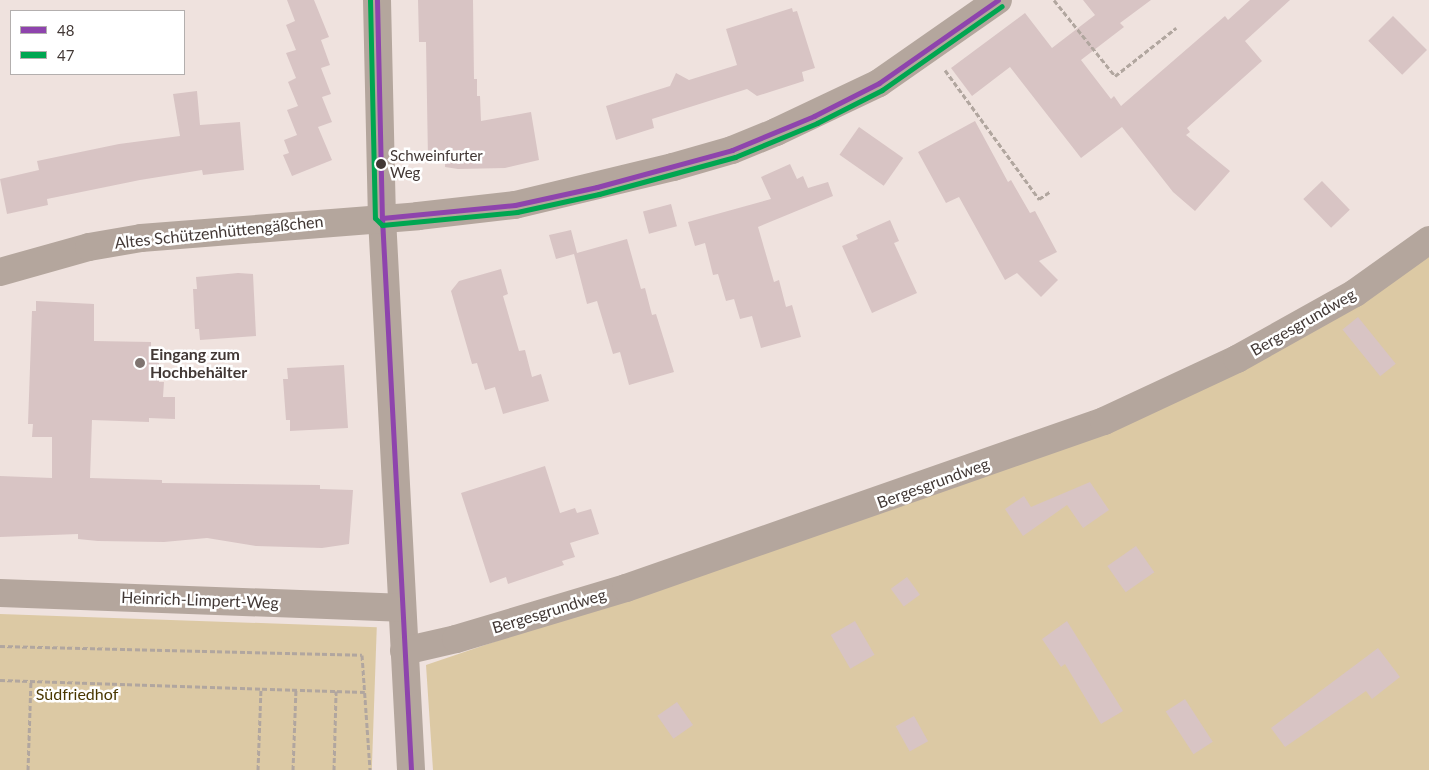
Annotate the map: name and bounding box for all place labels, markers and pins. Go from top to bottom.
place label: Schweinfurter Weg [390,146,483,181]
marker: Schweinfurter Weg [376,159,386,169]
place label: Eingang zum Hochbehälter [150,344,247,382]
marker: Eingang zum Hochbehälter [134,357,146,369]

